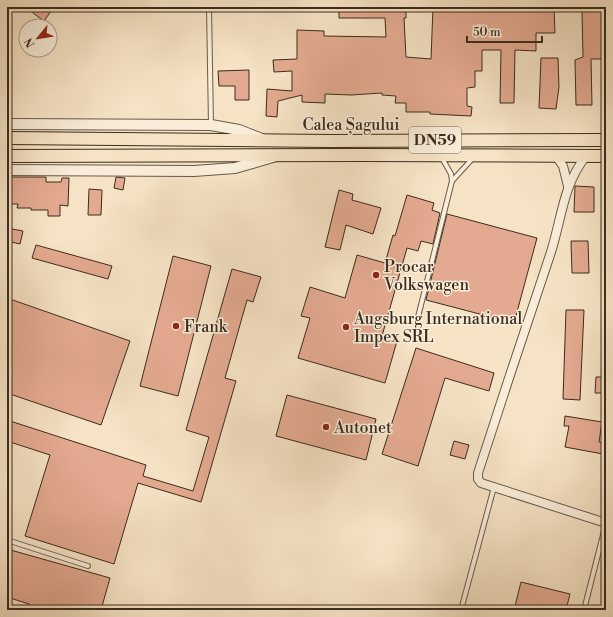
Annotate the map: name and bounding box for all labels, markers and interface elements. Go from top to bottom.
north arrow [18,18,58,58]
scale bar [467,18,542,44]
text: 50 m [473,25,501,40]
text: N [22,35,38,50]
street label: Calea Șagului [302,115,400,135]
road number: DN59 [409,127,461,153]
place label: Procar Volkswagen [383,257,469,295]
marker: Procar Volkswagen [371,270,381,280]
place label: Augsburg International Impex SRL [353,309,522,347]
place label: Frank [184,317,229,337]
marker: Frank [171,321,181,331]
marker: Augsburg International Impex SRL [341,322,351,332]
place label: Autonet [333,418,392,438]
marker: Autonet [321,422,331,432]

